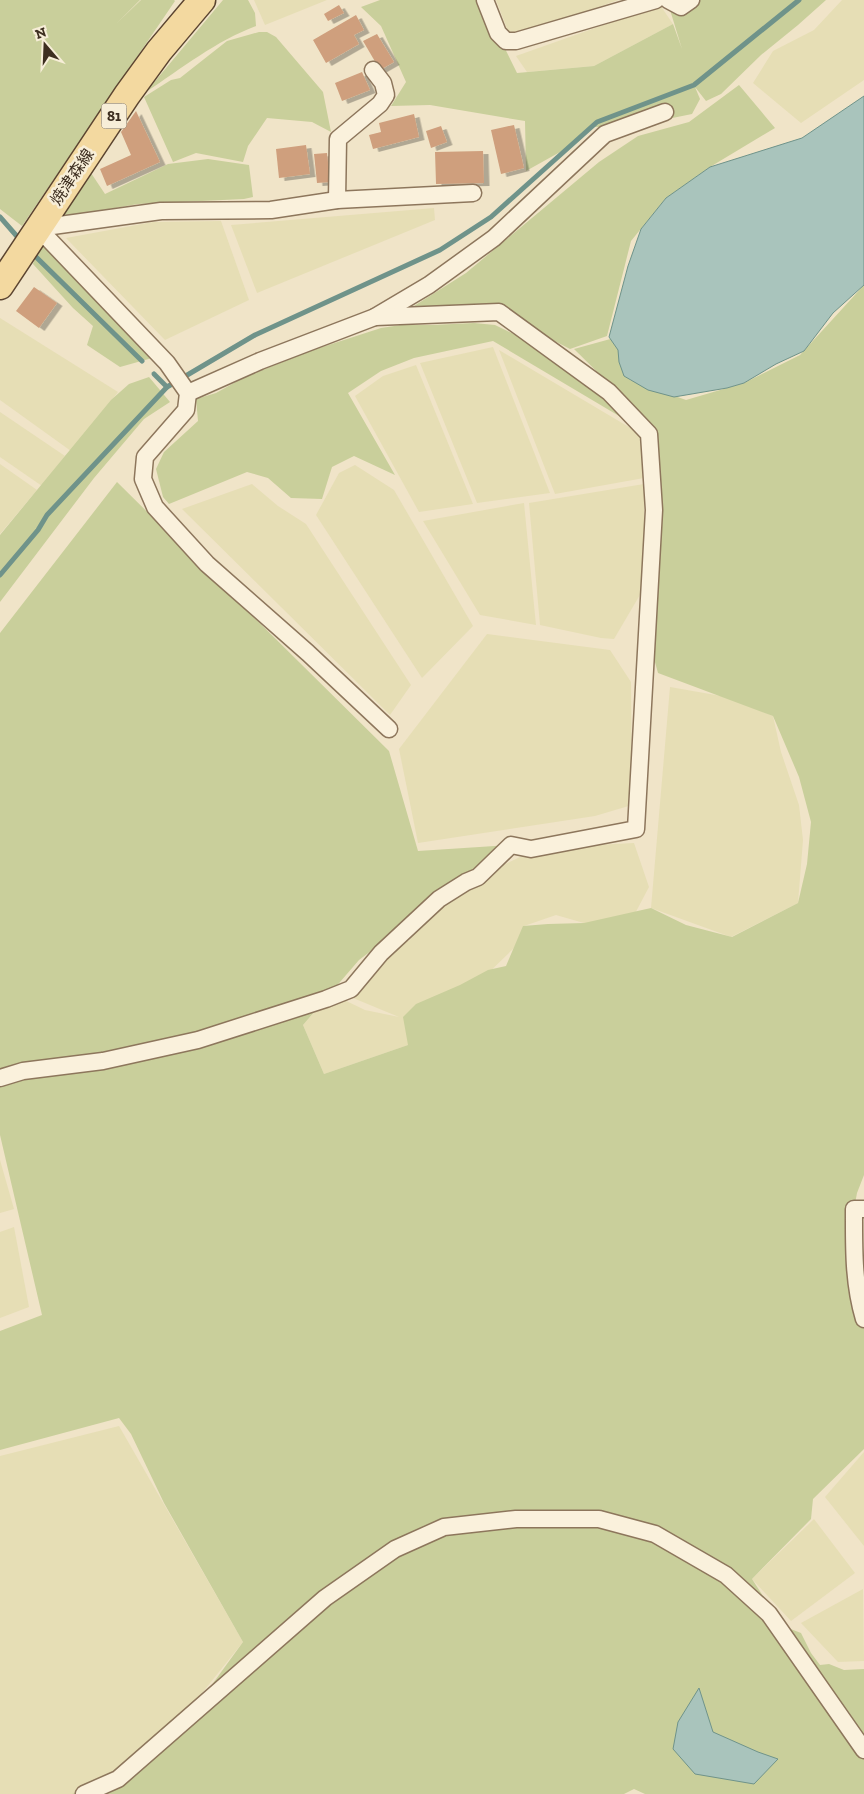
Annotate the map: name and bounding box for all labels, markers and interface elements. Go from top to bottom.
north arrow [20,20,70,70]
text: N [33,23,49,43]
road number: 81 [102,104,126,128]
street label: 焼津森線 [46,145,98,209]

